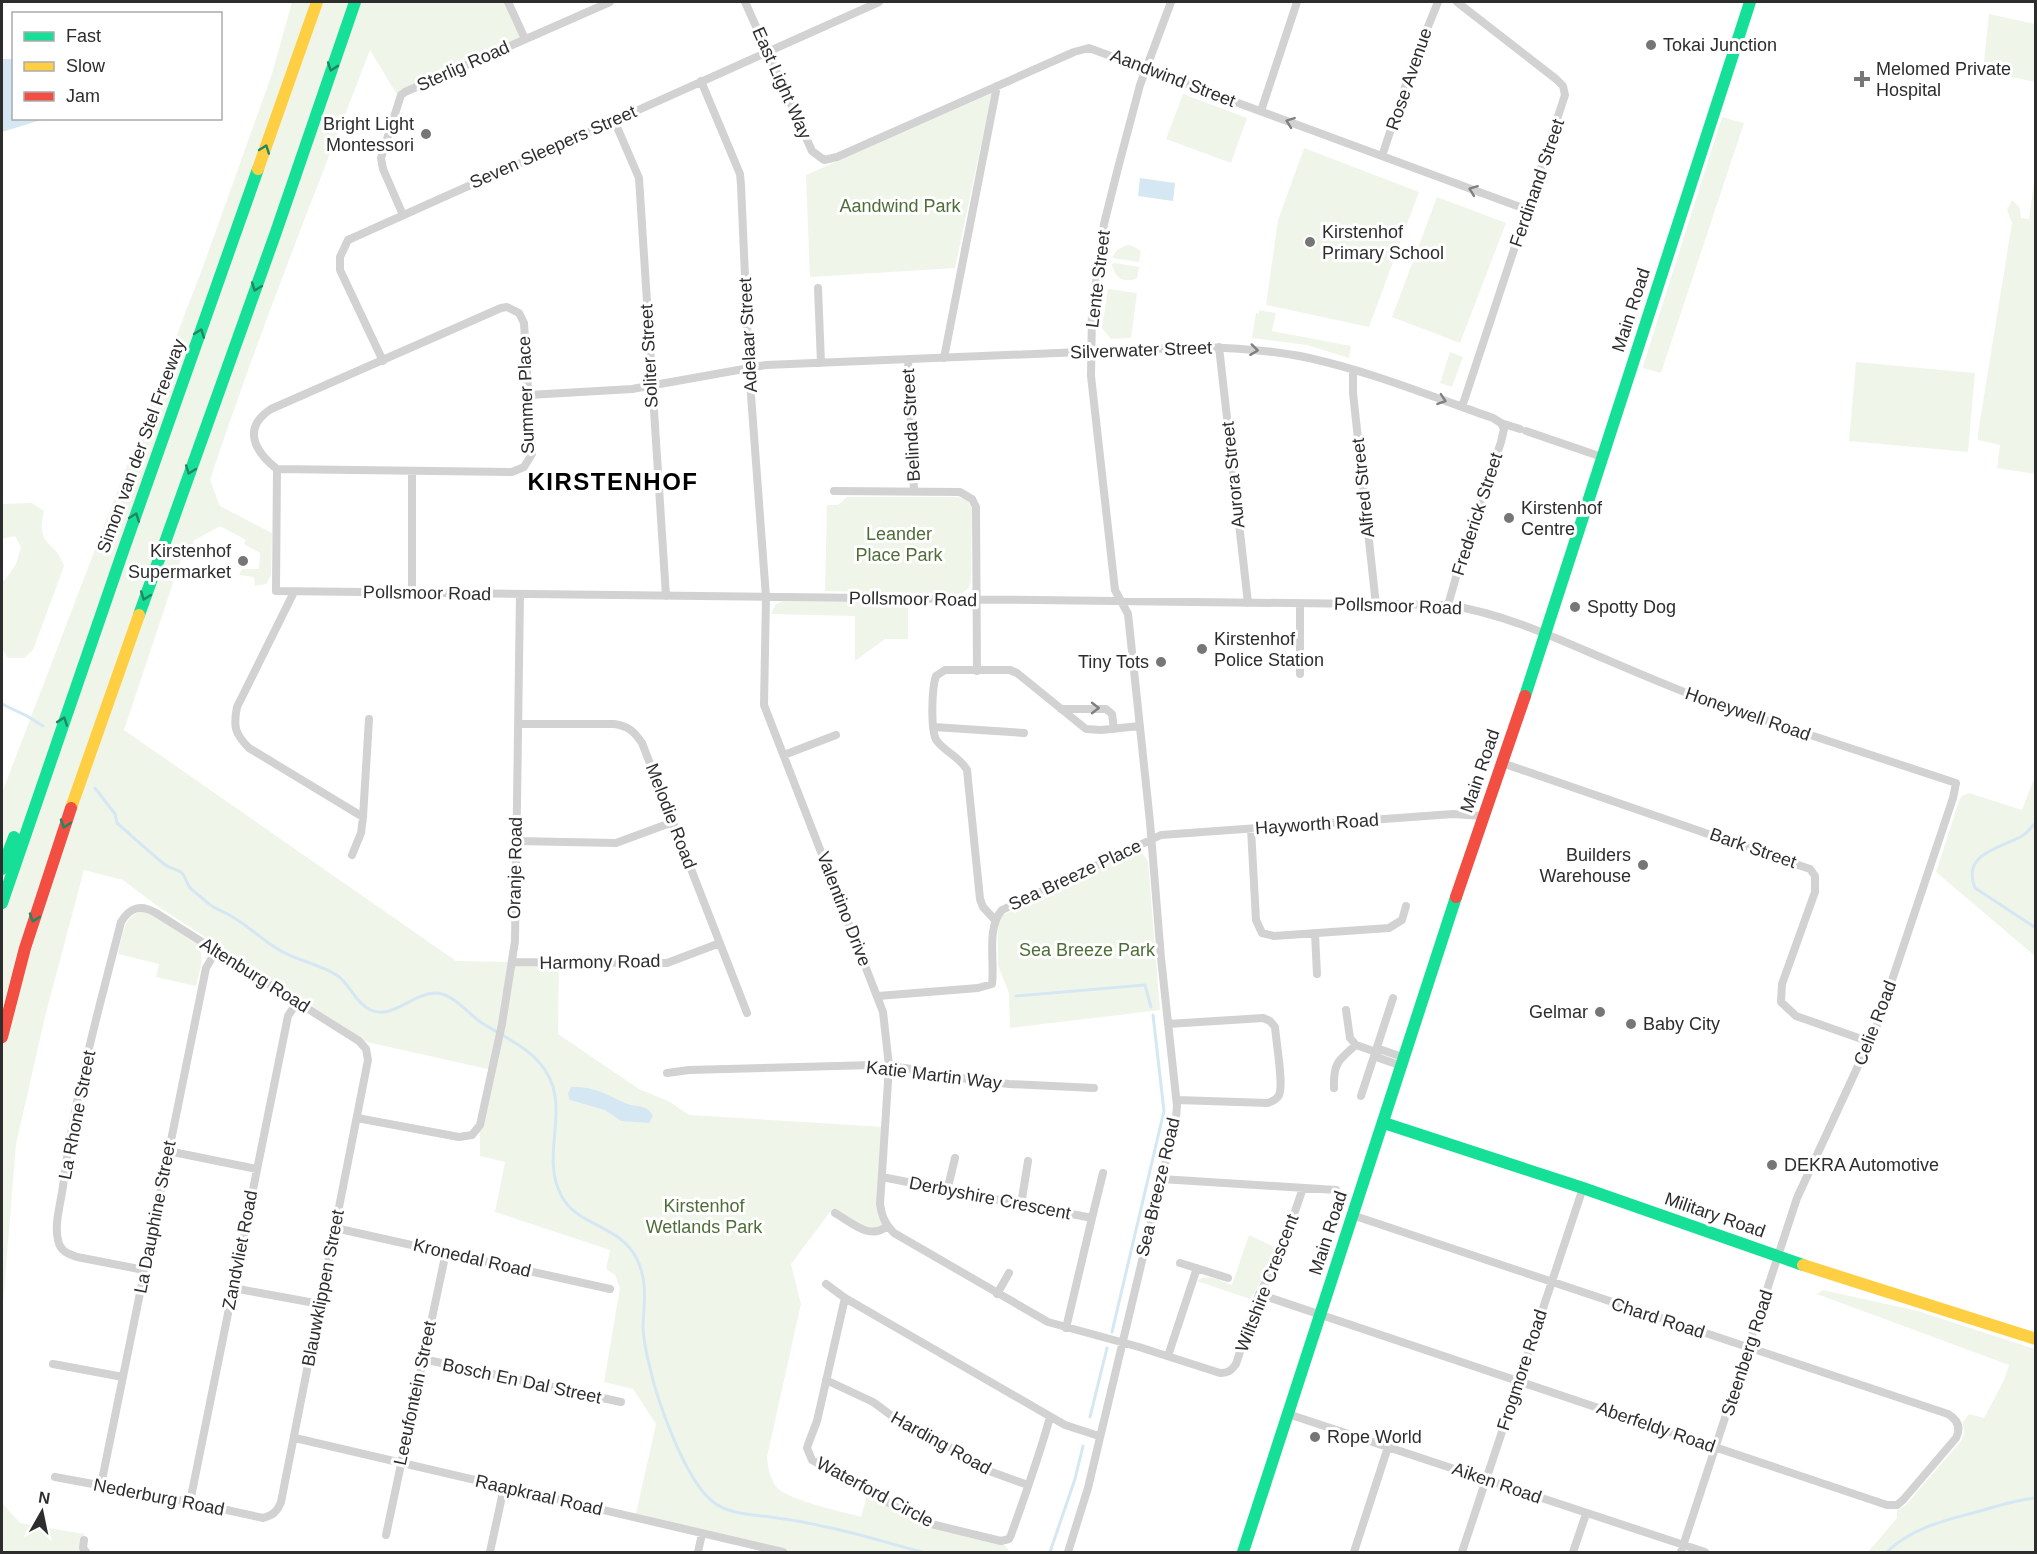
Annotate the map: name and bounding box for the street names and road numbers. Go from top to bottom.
street label: East Light Way [748,24,816,142]
street label: Rose Avenue [1382,25,1436,133]
street label: Sterlig Road [414,37,512,95]
street label: Aandwind Street [1108,45,1238,111]
street label: Seven Sleepers Street [467,101,639,193]
street label: Ferdinand Street [1506,116,1568,250]
street label: Lente Street [1082,229,1114,329]
street label: Main Road [1608,266,1654,354]
street label: Adelaar Street [735,277,761,393]
street label: Soliter Street [636,304,662,408]
street label: Simon van der Stel Freeway [93,336,189,556]
street label: Summer Place [514,336,538,454]
street label: Silverwater Street [1070,338,1212,362]
street label: Belinda Street [898,368,924,482]
street label: Aurora Street [1217,421,1249,529]
street label: Alfred Street [1348,437,1378,539]
street label: Frederick Street [1448,450,1506,578]
street label: Pollsmoor Road [363,582,491,604]
street label: Pollsmoor Road [849,588,977,610]
street label: Pollsmoor Road [1334,594,1462,618]
street label: Honeywell Road [1683,683,1813,745]
street label: Main Road [1456,727,1504,815]
street label: Melodie Road [642,761,700,871]
street label: Hayworth Road [1254,810,1380,838]
street label: Oranje Road [504,817,526,919]
street label: Bark Street [1707,824,1799,872]
street label: Sea Breeze Place [1005,835,1145,915]
street label: Valentino Drive [813,849,875,969]
street label: Altenburg Road [197,933,313,1017]
street label: Harmony Road [539,951,661,973]
street label: Celie Road [1850,978,1900,1068]
street label: La Rhone Street [55,1049,99,1181]
street label: Katie Martin Way [865,1057,1003,1093]
street label: Sea Breeze Road [1132,1116,1184,1258]
street label: La Dauphine Street [130,1139,180,1295]
street label: Derbyshire Crescent [908,1173,1072,1223]
street label: Military Road [1662,1188,1768,1242]
street label: Zandvliet Road [219,1189,261,1311]
street label: Main Road [1305,1189,1351,1277]
street label: Blauwklippen Street [298,1208,348,1368]
street label: Wiltshire Crescent [1231,1211,1303,1355]
street label: Kronedal Road [411,1235,533,1281]
street label: Steenberg Road [1717,1288,1777,1418]
street label: Chard Road [1609,1293,1707,1343]
street label: Frogmore Road [1493,1307,1551,1433]
street label: Leeufontein Street [390,1319,440,1467]
street label: Bosch En Dal Street [441,1354,603,1408]
street label: Aberfeldy Road [1594,1397,1718,1457]
street label: Harding Road [888,1407,994,1479]
street label: Waterford Circle [813,1453,937,1531]
street label: Aiken Road [1450,1458,1544,1508]
street label: Raapkraal Road [473,1471,605,1519]
street label: Nederburg Road [92,1474,226,1520]

